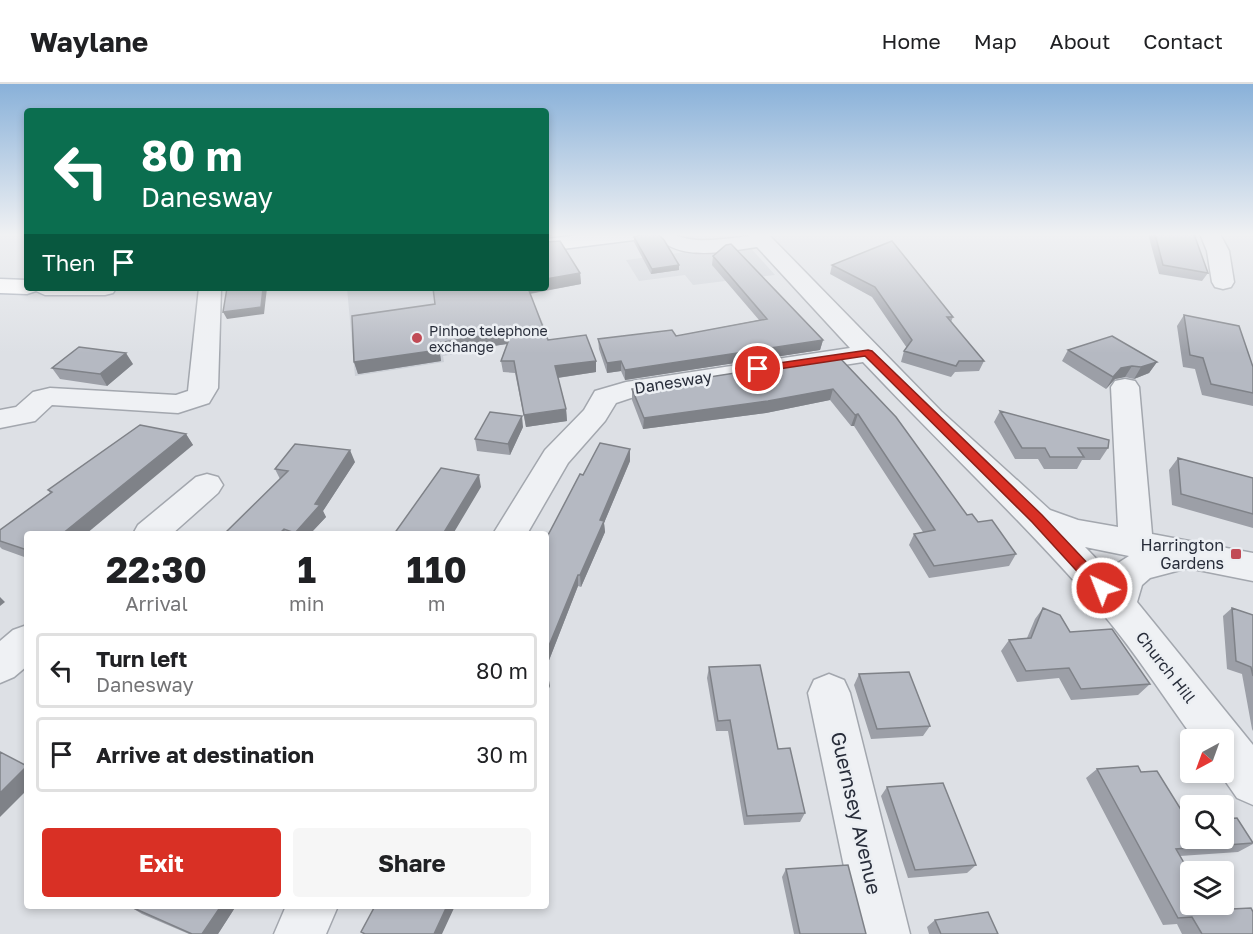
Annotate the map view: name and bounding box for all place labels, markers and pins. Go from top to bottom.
place label: Pinhoe telephone exchange [429,322,548,355]
marker: Pinhoe telephone exchange [410,331,424,345]
pin [732,343,783,394]
place label: Harrington Gardens [1141,535,1224,573]
marker: Harrington Gardens [1229,547,1243,561]

